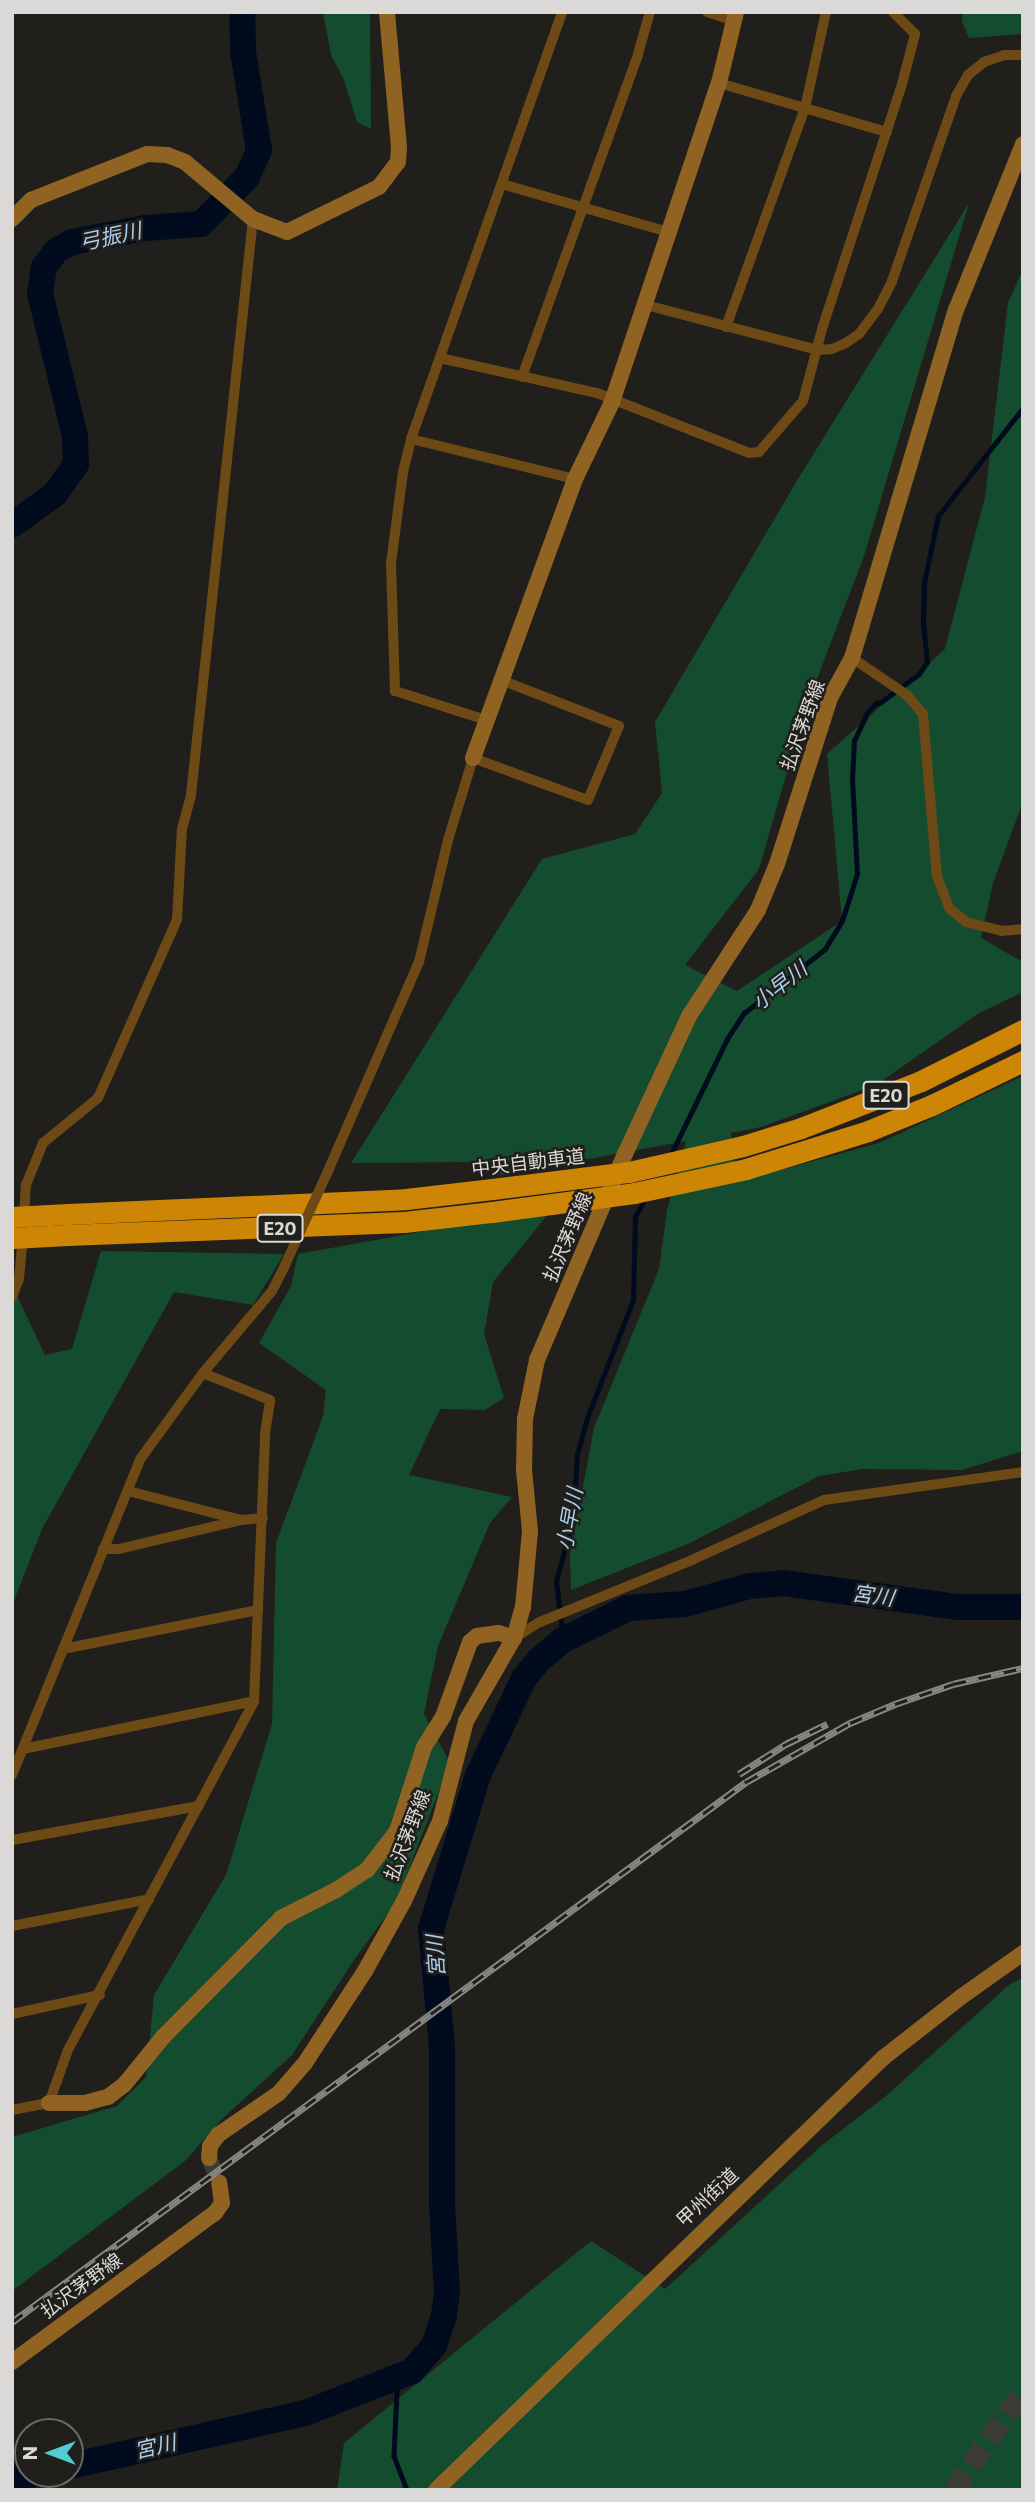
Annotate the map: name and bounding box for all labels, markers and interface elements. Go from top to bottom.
water label: 弓振川 [77,217,143,255]
street label: 払沢茅野線 [775,676,829,774]
water label: 小早川 [746,956,812,1014]
road number: E20 [862,1080,910,1110]
street label: 中央自動車道 [470,1144,586,1180]
street label: 払沢茅野線 [538,1189,596,1285]
road number: E20 [256,1213,304,1242]
water label: 小早川 [551,1486,587,1552]
water label: 宮川 [850,1580,896,1610]
street label: 払沢茅野線 [379,1787,435,1883]
water label: 宮川 [421,1934,449,1978]
street label: 甲州街道 [671,2163,743,2231]
street label: 払沢茅野線 [36,2248,126,2322]
north arrow [14,2418,84,2488]
water label: 宮川 [132,2429,178,2463]
text: N [18,2446,41,2460]

